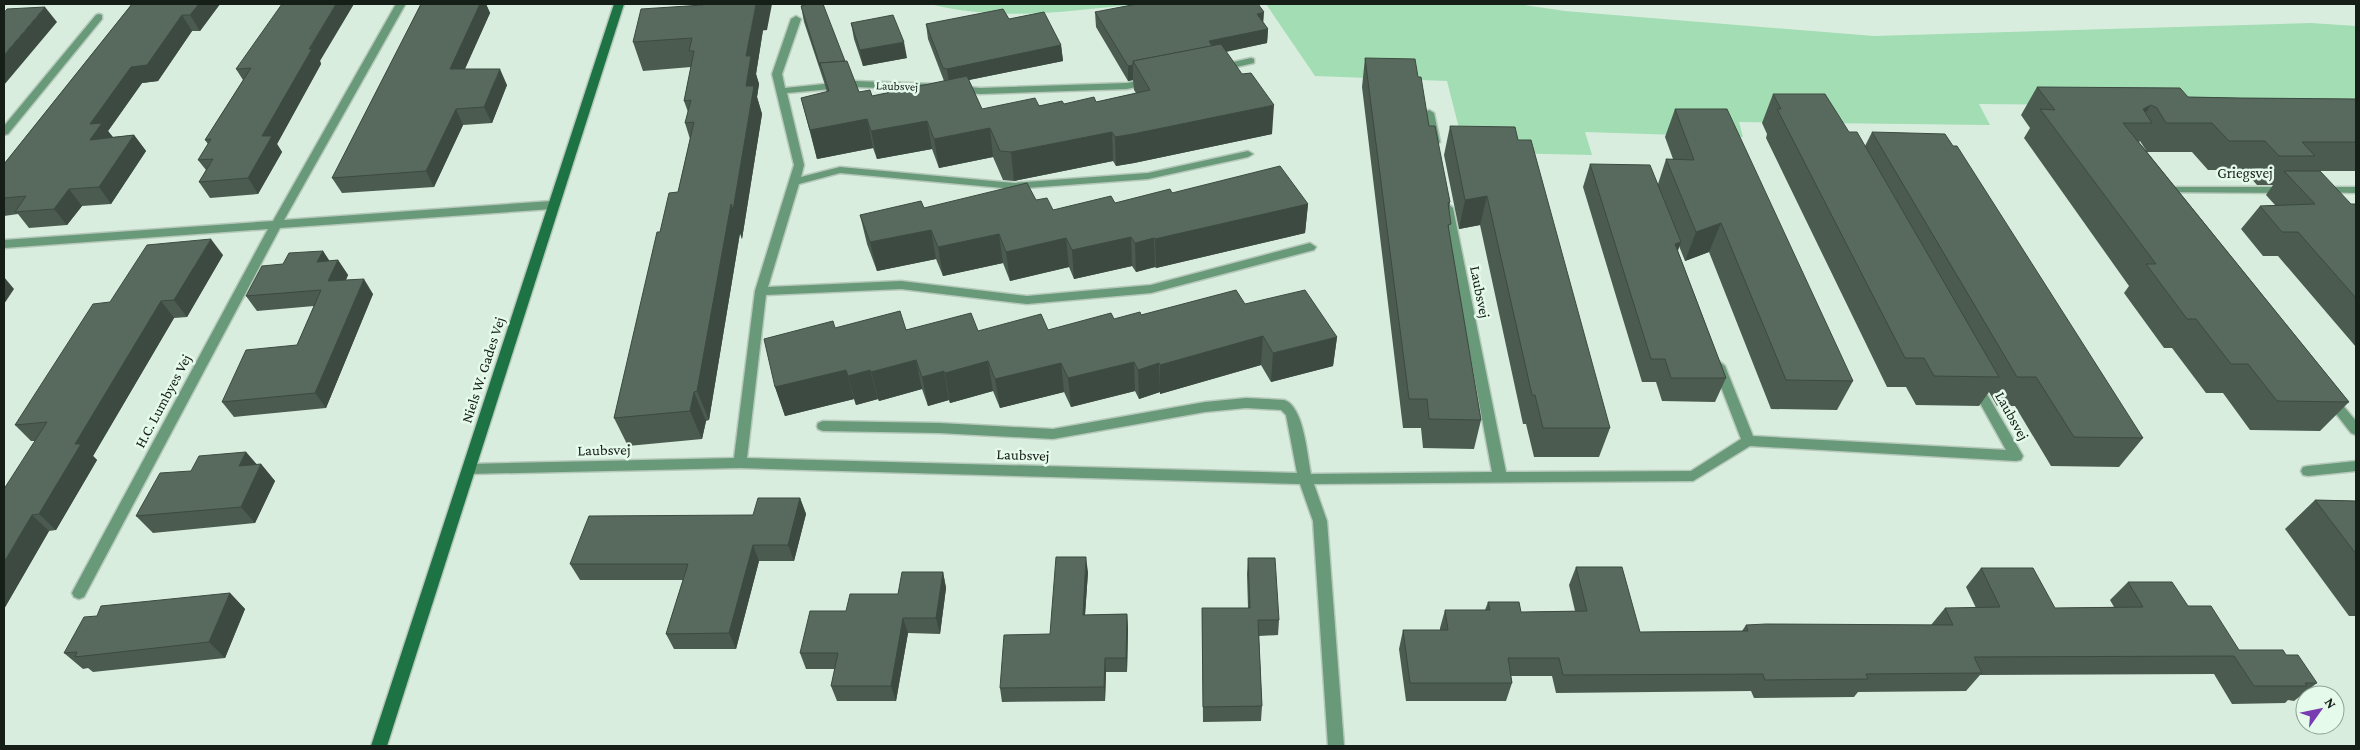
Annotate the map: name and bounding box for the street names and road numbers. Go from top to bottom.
street label: Laubsvej [876,78,918,94]
street label: Griegsvej [2217,165,2273,182]
street label: Laubsvej [1466,264,1493,320]
street label: Niels W. Gades Vej [458,315,509,425]
street label: H.C. Lumbyes Vej [132,352,195,451]
street label: Laubsvej [1991,389,2032,444]
street label: Laubsvej [577,442,631,459]
street label: Laubsvej [996,446,1050,465]

